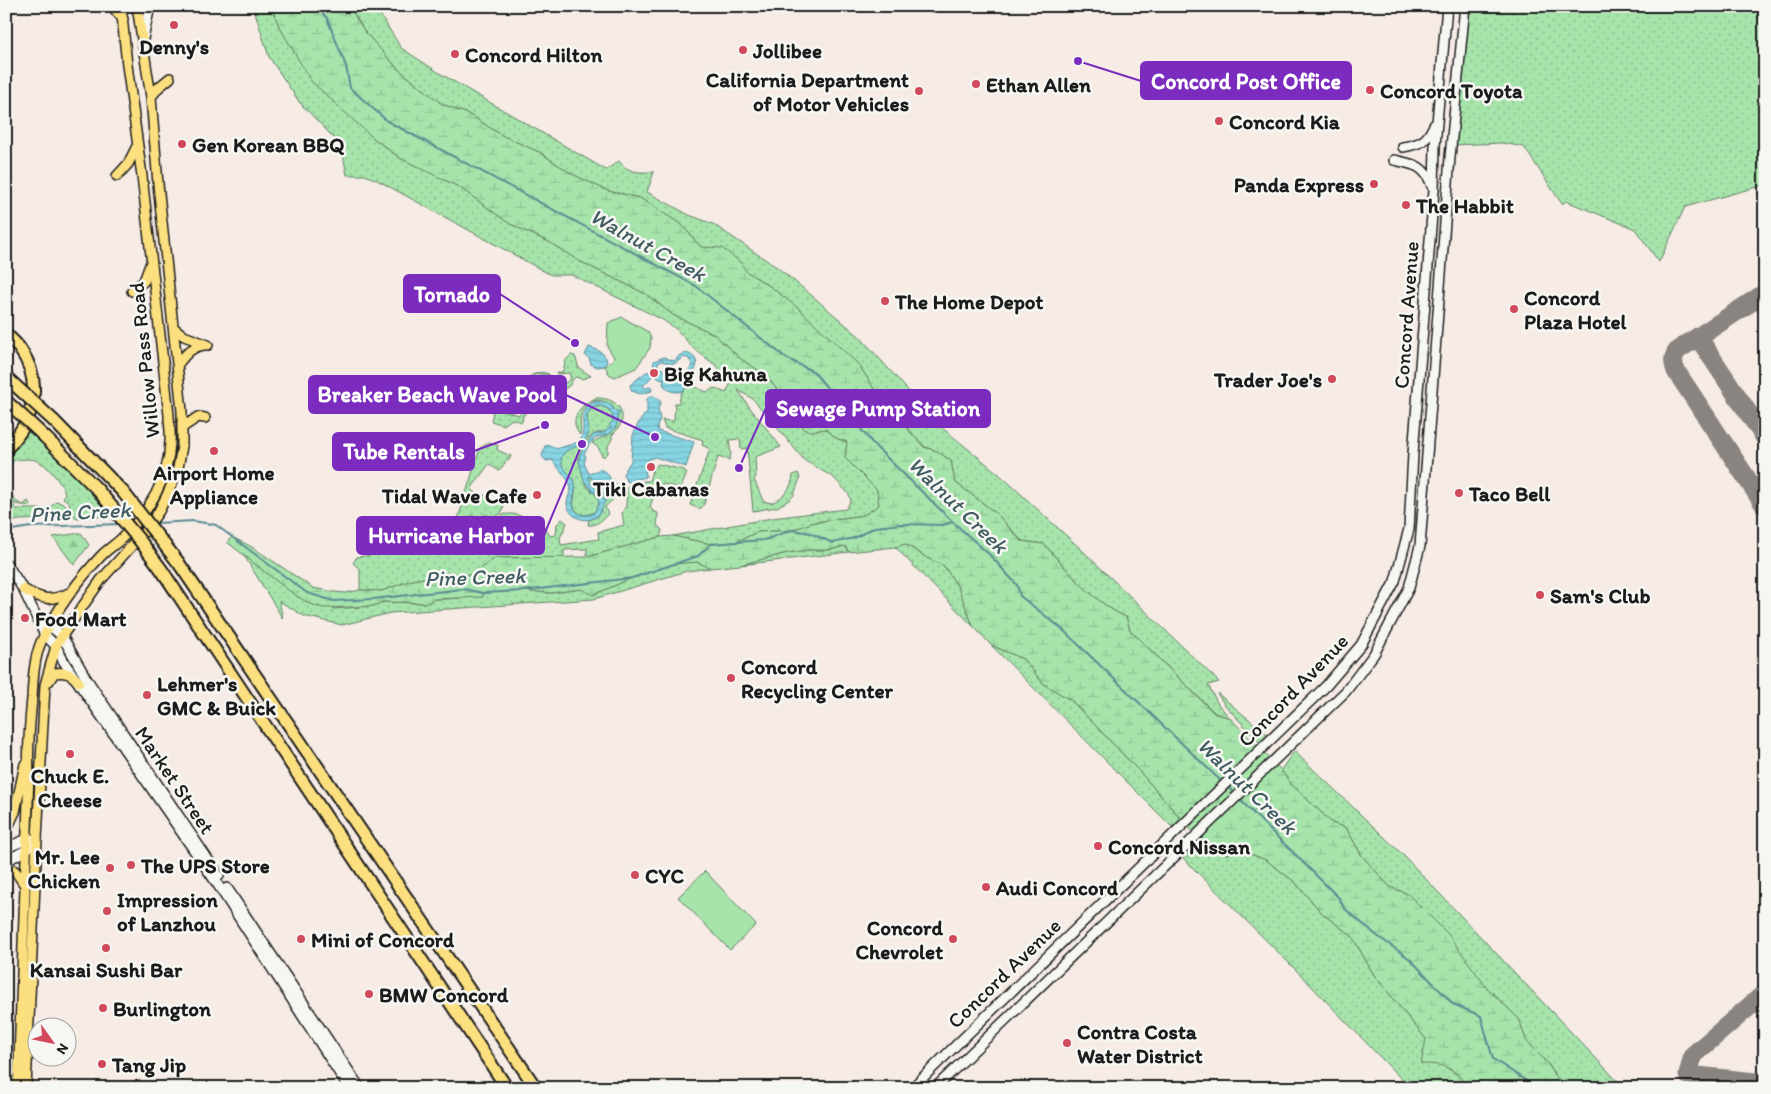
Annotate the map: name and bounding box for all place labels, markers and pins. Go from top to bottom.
marker: Denny's [168,19,180,31]
place label: Denny's [139,34,209,60]
place label: Jollibee [752,38,822,63]
place label: Concord Hilton [465,42,602,67]
marker: Jollibee [737,44,749,56]
marker: Concord Hilton [449,48,461,60]
callout: Concord Post Office [1141,62,1351,99]
place label: California Department of Motor Vehicles [706,67,909,116]
place label: Ethan Allen [986,72,1091,97]
marker: Ethan Allen [970,78,982,90]
place label: Concord Toyota [1380,78,1523,104]
marker: Concord Toyota [1364,84,1376,96]
marker: California Department of Motor Vehicles [913,85,925,97]
place label: Concord Kia [1229,109,1341,134]
marker: Concord Kia [1213,115,1225,127]
place label: Gen Korean BBQ [192,132,345,157]
marker: Gen Korean BBQ [176,138,188,150]
place label: Panda Express [1234,172,1364,198]
marker: Panda Express [1368,178,1380,190]
place label: The Habbit [1415,193,1514,218]
marker: The Habbit [1400,199,1412,211]
callout: Tornado [404,275,500,312]
place label: Concord Plaza Hotel [1524,285,1628,334]
place label: The Home Depot [894,289,1043,315]
marker: The Home Depot [879,295,891,307]
marker: Concord Plaza Hotel [1508,303,1520,315]
place label: Big Kahuna [664,361,768,387]
marker: Big Kahuna [648,367,660,379]
place label: Trader Joe's [1213,367,1322,392]
marker: Trader Joe's [1326,373,1338,385]
callout: Breaker Beach Wave Pool [309,376,566,413]
callout: Sewage Pump Station [766,390,990,427]
callout: Tube Rentals [333,433,474,470]
marker: Airport Home Appliance [208,445,220,457]
place label: Airport Home Appliance [152,460,275,510]
marker: Tiki Cabanas [645,461,657,473]
place label: Tiki Cabanas [592,476,709,501]
place label: Taco Bell [1468,481,1551,506]
place label: Tidal Wave Cafe [381,483,527,508]
marker: Taco Bell [1453,487,1465,499]
marker: Tidal Wave Cafe [531,489,543,501]
callout: Hurricane Harbor [357,517,544,554]
place label: Sam's Club [1550,583,1650,608]
marker: Sam's Club [1534,589,1546,601]
place label: Food Mart [35,606,127,631]
marker: Food Mart [19,612,31,624]
place label: Concord Recycling Center [741,654,893,704]
place label: Lehmer's GMC & Buick [157,671,276,720]
marker: Concord Recycling Center [725,672,737,684]
marker: Lehmer's GMC & Buick [141,689,153,701]
marker: Chuck E. Cheese [64,748,76,760]
place label: Chuck E. Cheese [31,763,109,812]
place label: Concord Nissan [1108,834,1250,859]
marker: Concord Nissan [1092,840,1104,852]
place label: Mr. Lee Chicken [28,844,100,893]
place label: The UPS Store [140,853,270,878]
marker: The UPS Store [125,859,137,871]
marker: Mr. Lee Chicken [104,862,116,874]
place label: CYC [645,863,684,888]
marker: CYC [629,869,641,881]
place label: Audi Concord [995,875,1119,900]
marker: Audi Concord [980,881,992,893]
place label: Impression of Lanzhou [117,887,218,936]
marker: Impression of Lanzhou [101,905,113,917]
place label: Concord Chevrolet [856,915,943,964]
place label: Mini of Concord [311,927,455,952]
marker: Mini of Concord [295,933,307,945]
marker: Concord Chevrolet [947,933,959,945]
marker: Kansai Sushi Bar [100,942,112,954]
place label: Kansai Sushi Bar [30,957,183,982]
place label: BMW Concord [379,982,509,1007]
marker: BMW Concord [363,988,375,1000]
place label: Burlington [113,996,211,1022]
marker: Burlington [97,1002,109,1014]
place label: Contra Costa Water District [1077,1019,1203,1068]
marker: Contra Costa Water District [1061,1037,1073,1049]
place label: Tang Jip [111,1052,186,1078]
marker: Tang Jip [96,1058,108,1070]

